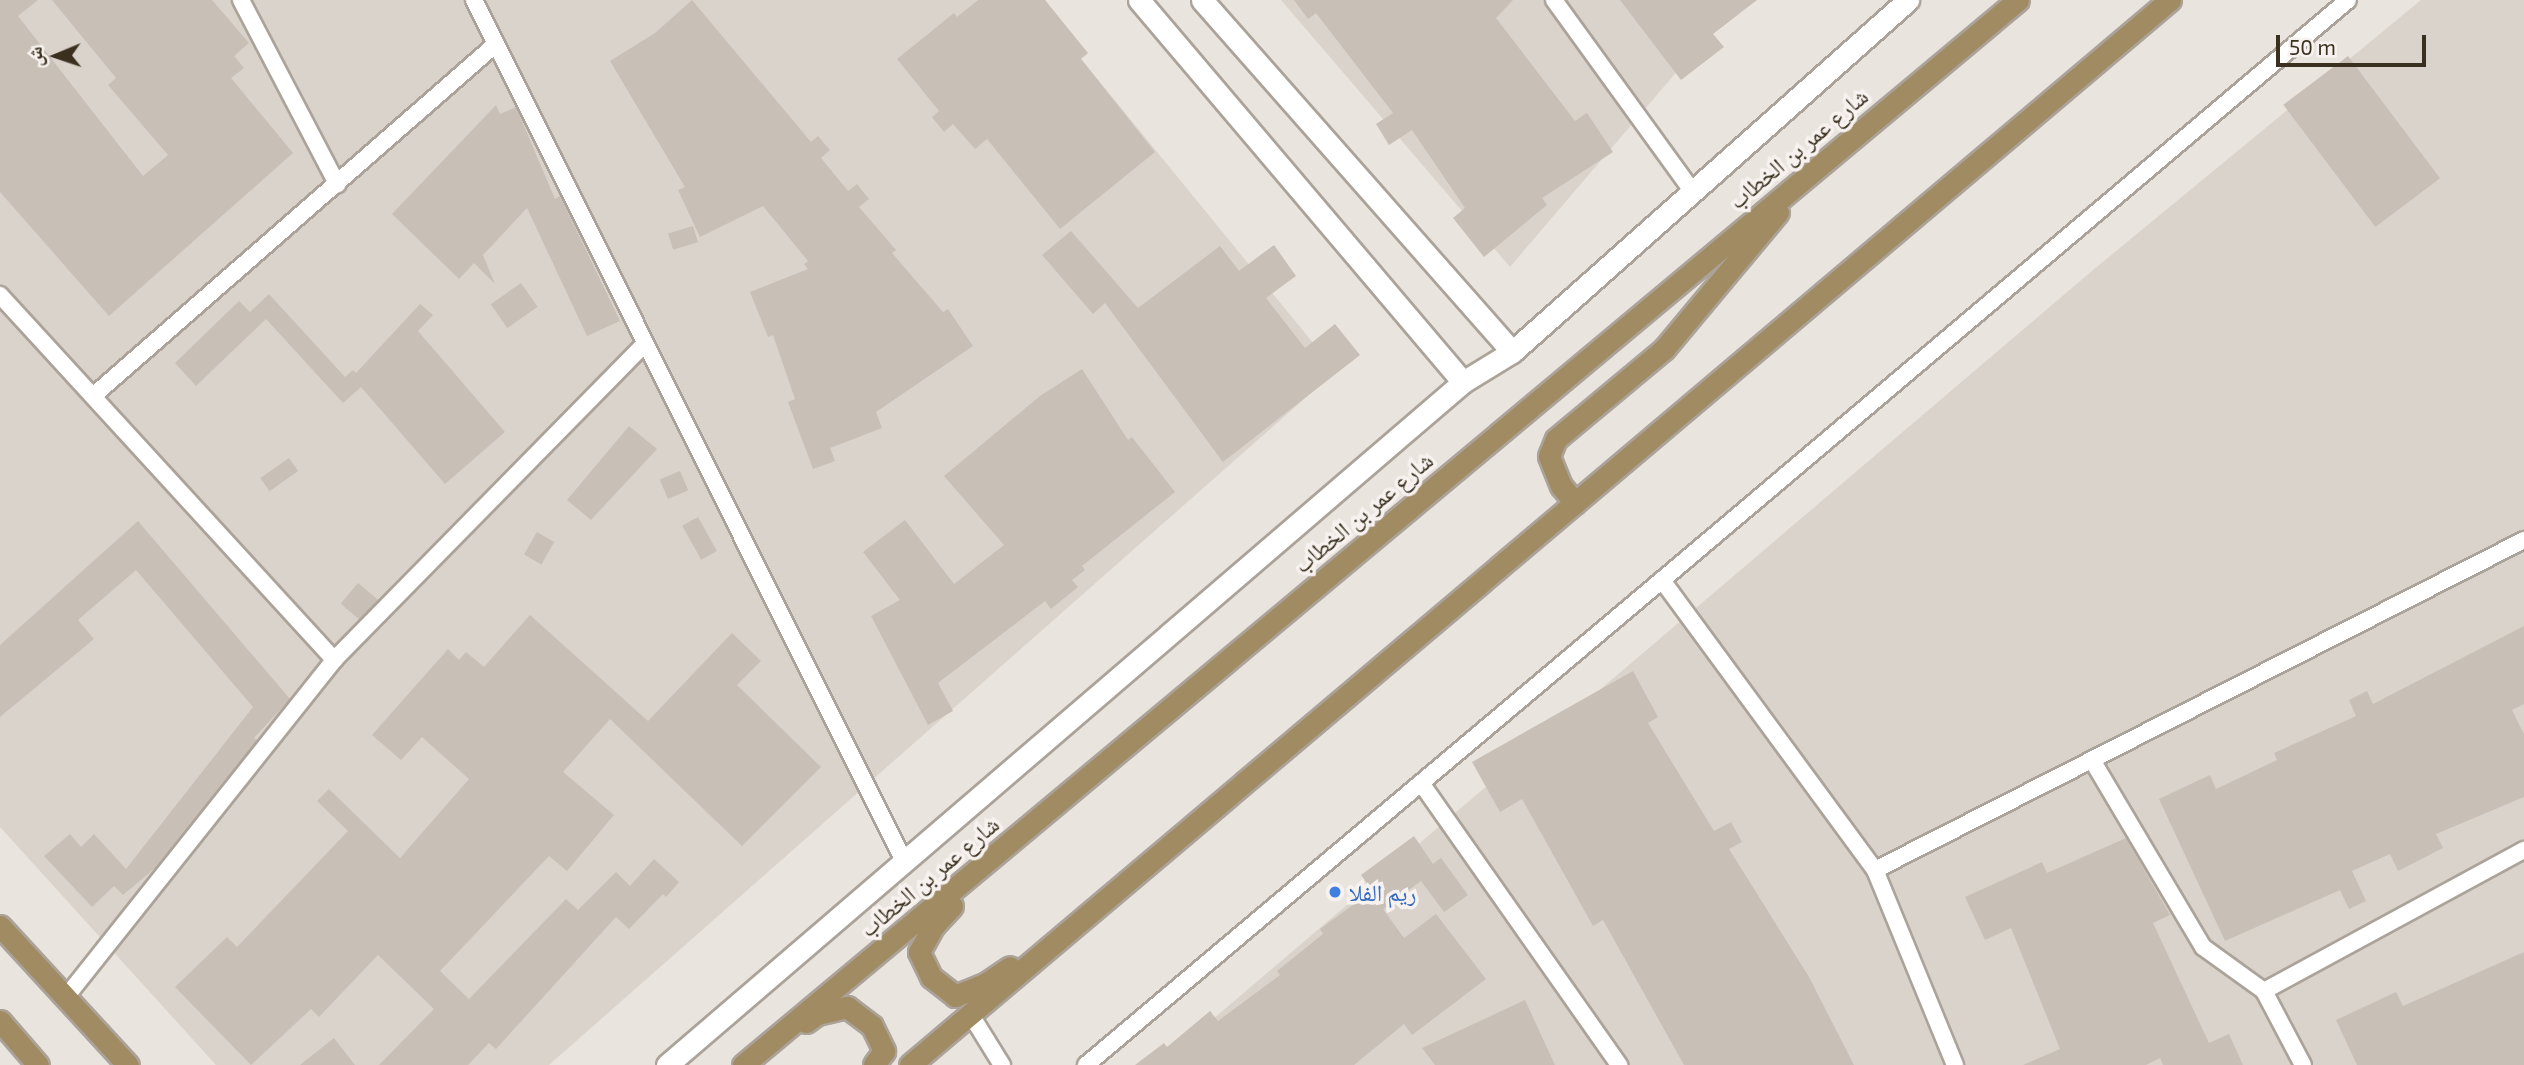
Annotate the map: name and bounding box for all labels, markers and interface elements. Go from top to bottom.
north arrow [21,21,91,91]
scale bar [2279,21,2430,65]
text: 50 m [2289,34,2336,59]
text: ش [23,46,46,67]
street label: شارع عمر بن الخطاب [1723,82,1873,214]
street label: شارع عمر بن الخطاب [1288,446,1438,578]
street label: شارع عمر بن الخطاب [854,810,1004,942]
place label: ريم الفلا [1349,878,1416,906]
marker: ريم الفلا [1327,884,1343,900]

